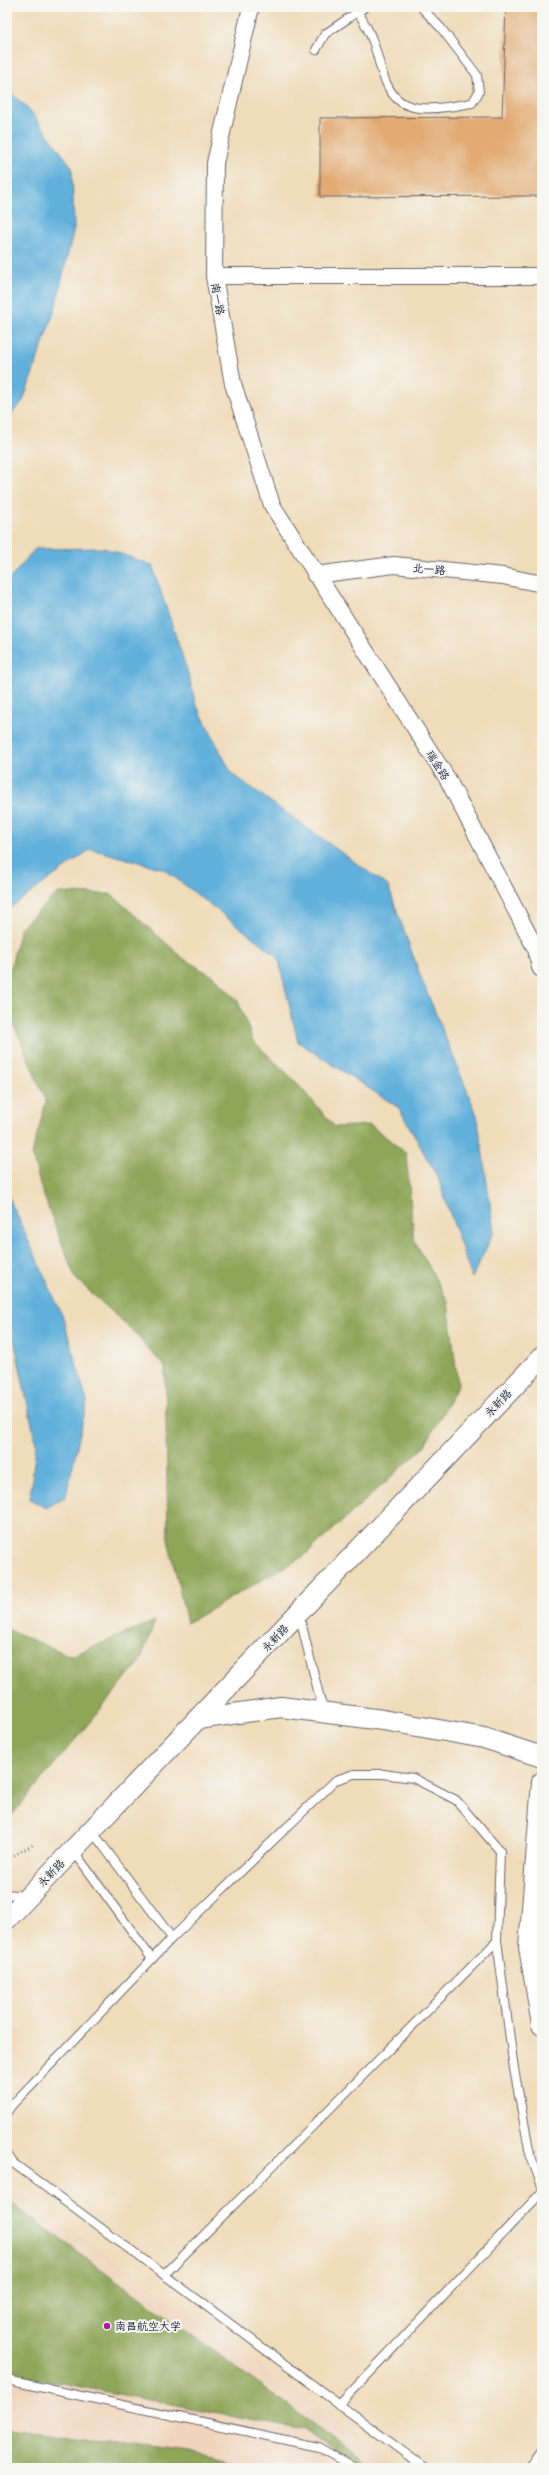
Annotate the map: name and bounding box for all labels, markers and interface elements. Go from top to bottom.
street label: 南一路 [208,281,229,316]
street label: 北一路 [412,560,446,577]
street label: 瑞金路 [423,747,454,783]
street label: 永新路 [481,1386,514,1420]
street label: 永新路 [258,1620,291,1655]
street label: 永新路 [34,1856,67,1890]
place label: 南昌航空大学 [115,2318,181,2333]
marker: 南昌航空大学 [102,2321,112,2331]

